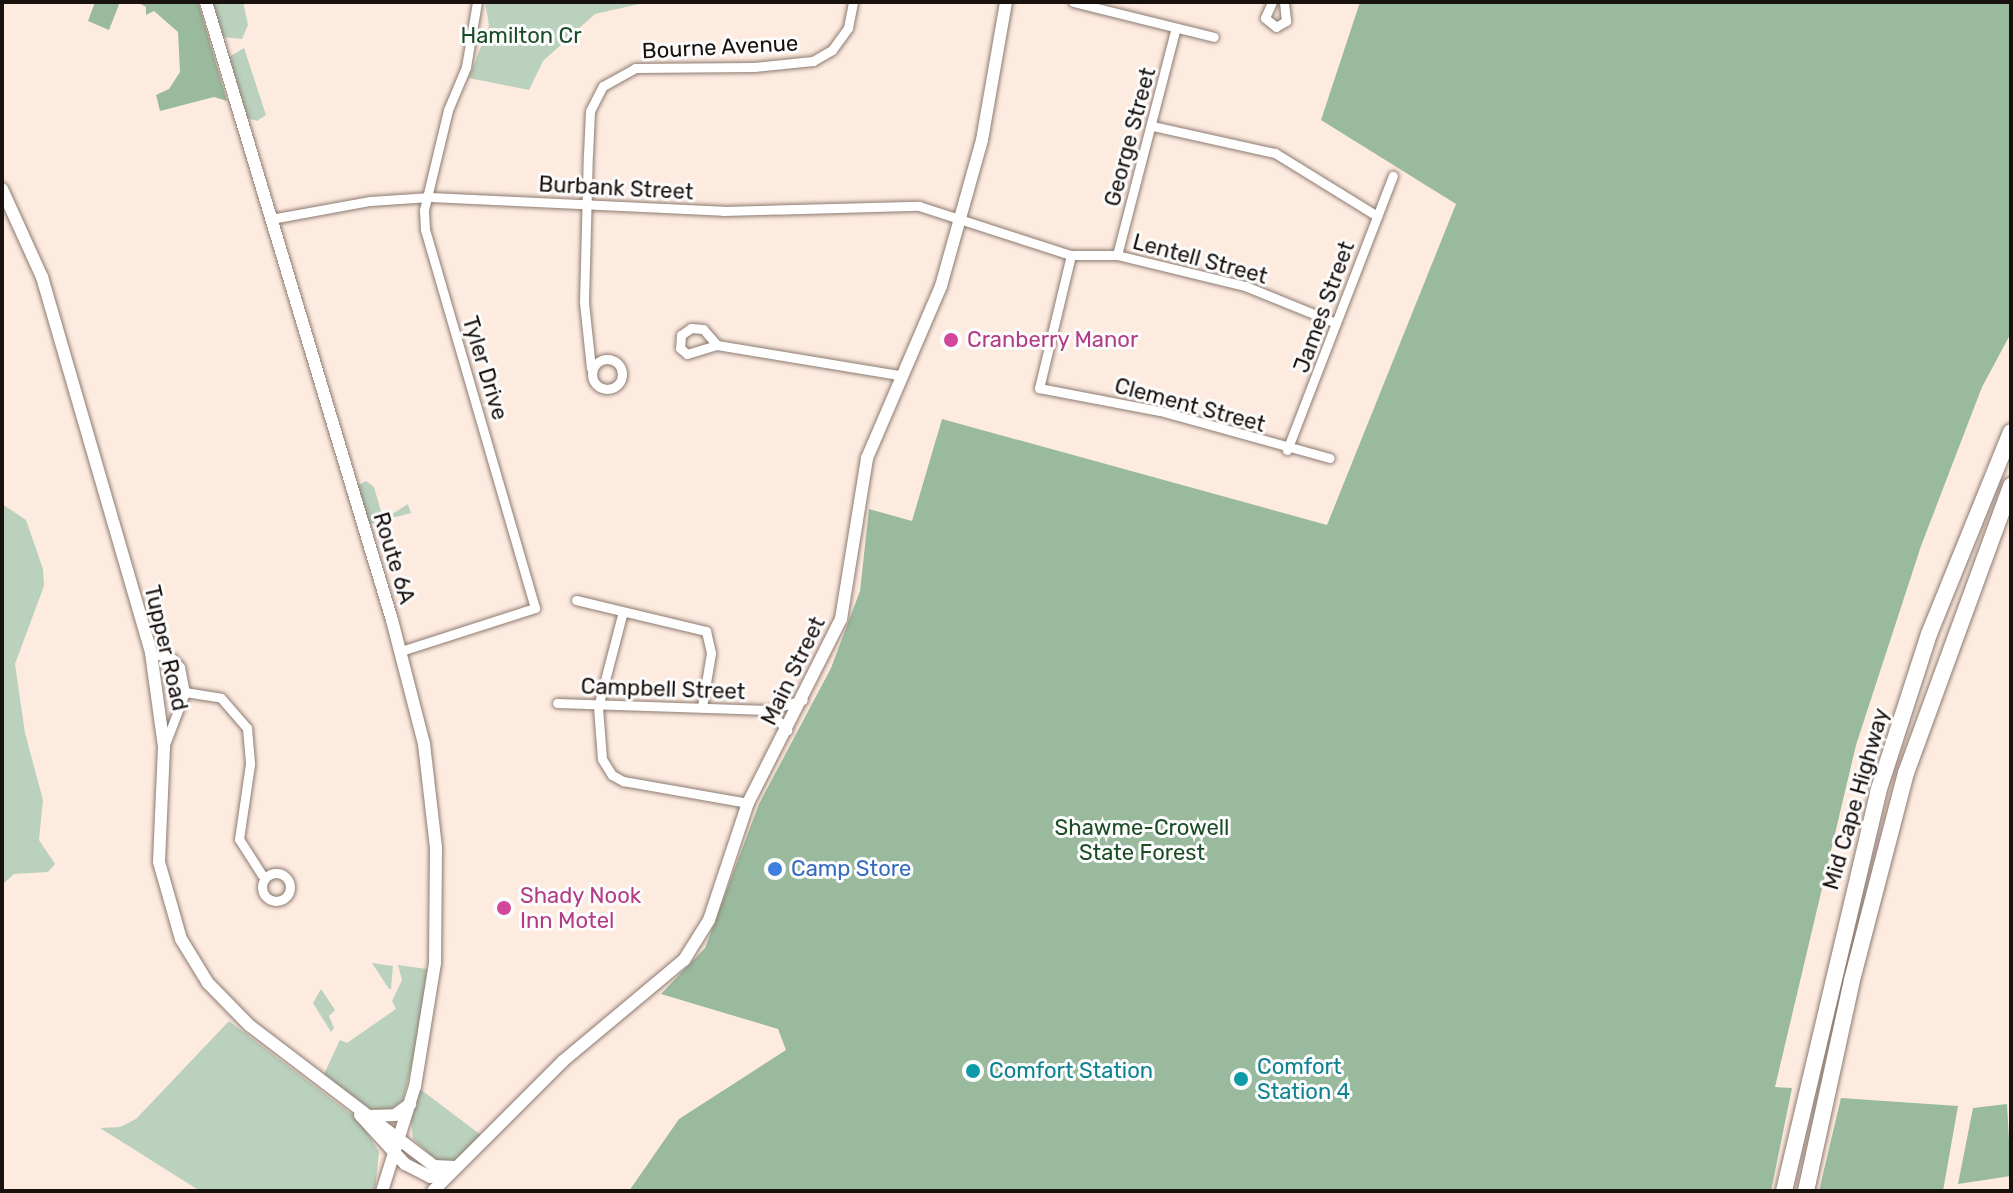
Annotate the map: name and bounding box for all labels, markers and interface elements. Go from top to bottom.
park label: Hamilton Cr [460,23,582,49]
street label: Bourne Avenue [641,30,799,64]
street label: George Street [1099,65,1161,209]
street label: Burbank Street [538,171,694,205]
street label: Lentell Street [1130,228,1270,290]
street label: James Street [1288,238,1360,376]
street label: Tyler Drive [457,313,513,423]
place label: Cranberry Manor [967,327,1139,353]
marker: Cranberry Manor [942,331,960,349]
street label: Clement Street [1112,372,1268,438]
street label: Route 6A [368,509,420,607]
street label: Tupper Road [139,582,193,714]
street label: Main Street [755,613,831,729]
street label: Campbell Street [580,673,746,705]
street label: Mid Cape Highway [1817,705,1895,893]
park label: Shawme-Crowell State Forest [1055,814,1229,866]
place label: Camp Store [791,856,911,882]
marker: Camp Store [766,860,784,878]
place label: Shady Nook Inn Motel [520,882,642,934]
marker: Shady Nook Inn Motel [495,899,513,917]
place label: Comfort Station 4 [1257,1053,1350,1104]
place label: Comfort Station [989,1058,1153,1084]
marker: Comfort Station [964,1062,982,1080]
marker: Comfort Station 4 [1232,1070,1250,1088]

